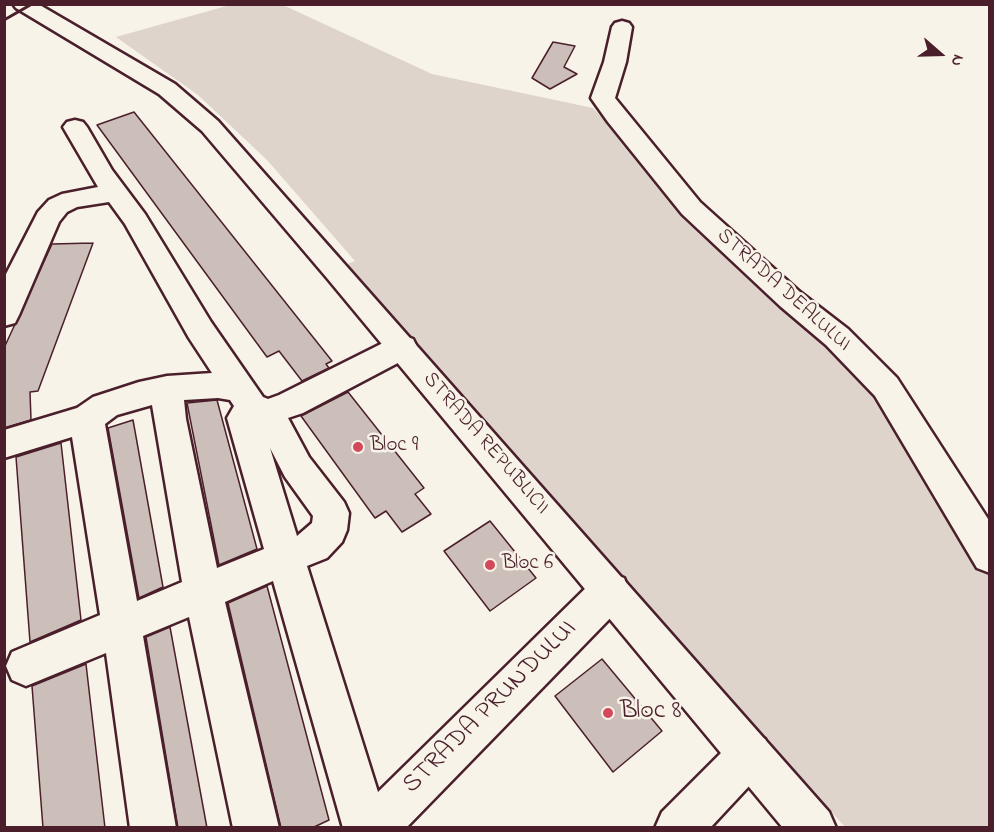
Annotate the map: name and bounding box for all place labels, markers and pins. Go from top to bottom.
place label: Bloc 9 [370,434,418,460]
marker: Bloc 9 [351,440,365,454]
place label: Bloc 6 [502,552,553,578]
marker: Bloc 6 [483,558,497,572]
place label: Bloc 8 [620,697,682,729]
marker: Bloc 8 [601,706,615,720]

